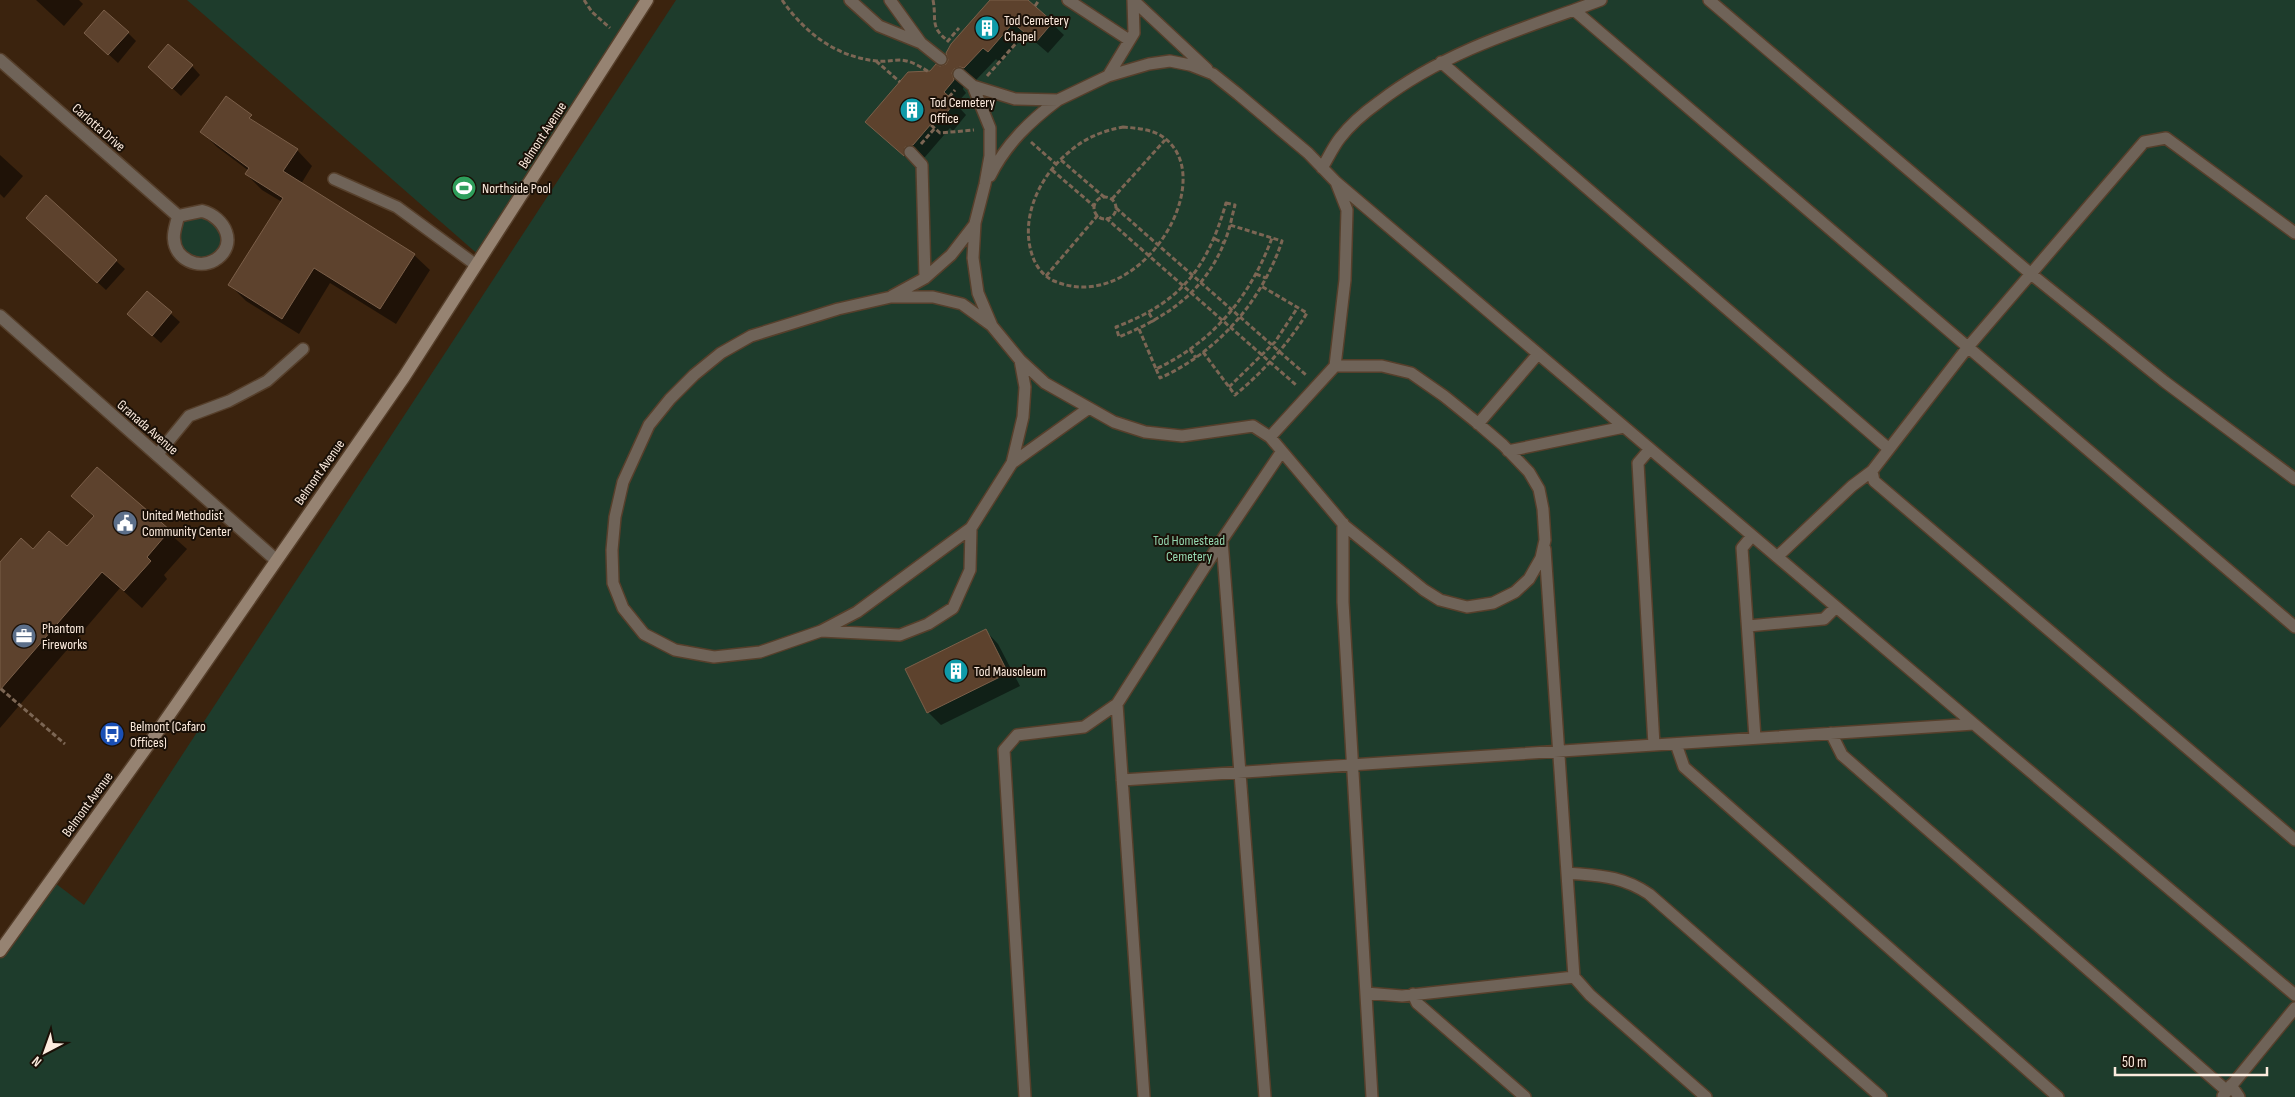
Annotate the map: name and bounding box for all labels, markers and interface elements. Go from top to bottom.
place label: Tod Cemetery Chapel [1004,12,1069,45]
building icon: Tod Cemetery Chapel [974,15,1000,41]
place label: Tod Cemetery Office [930,94,995,127]
building icon: Tod Cemetery Office [899,97,925,123]
street label: Belmont Avenue [515,99,570,172]
street label: Carlotta Drive [69,100,129,155]
sports icon: Northside Pool [451,175,477,201]
place label: Northside Pool [482,180,551,197]
street label: Granada Avenue [114,396,182,458]
street label: Belmont Avenue [291,436,348,508]
place label: United Methodist Community Center [142,507,231,540]
public building icon: United Methodist Community Center [112,510,138,536]
park label: Tod Homestead Cemetery [1153,532,1225,565]
place label: Phantom Fireworks [42,620,87,653]
office icon: Phantom Fireworks [11,623,37,649]
building icon: Tod Mausoleum [943,658,969,684]
place label: Tod Mausoleum [974,663,1046,680]
place label: Belmont (Cafaro Offices) [130,718,206,751]
bus stop icon: Belmont (Cafaro Offices) [99,721,125,747]
street label: Belmont Avenue [58,769,117,840]
north arrow [20,1027,70,1077]
scale bar [2115,1044,2268,1076]
text: N [28,1053,45,1070]
text: 50 m [2122,1053,2147,1072]

